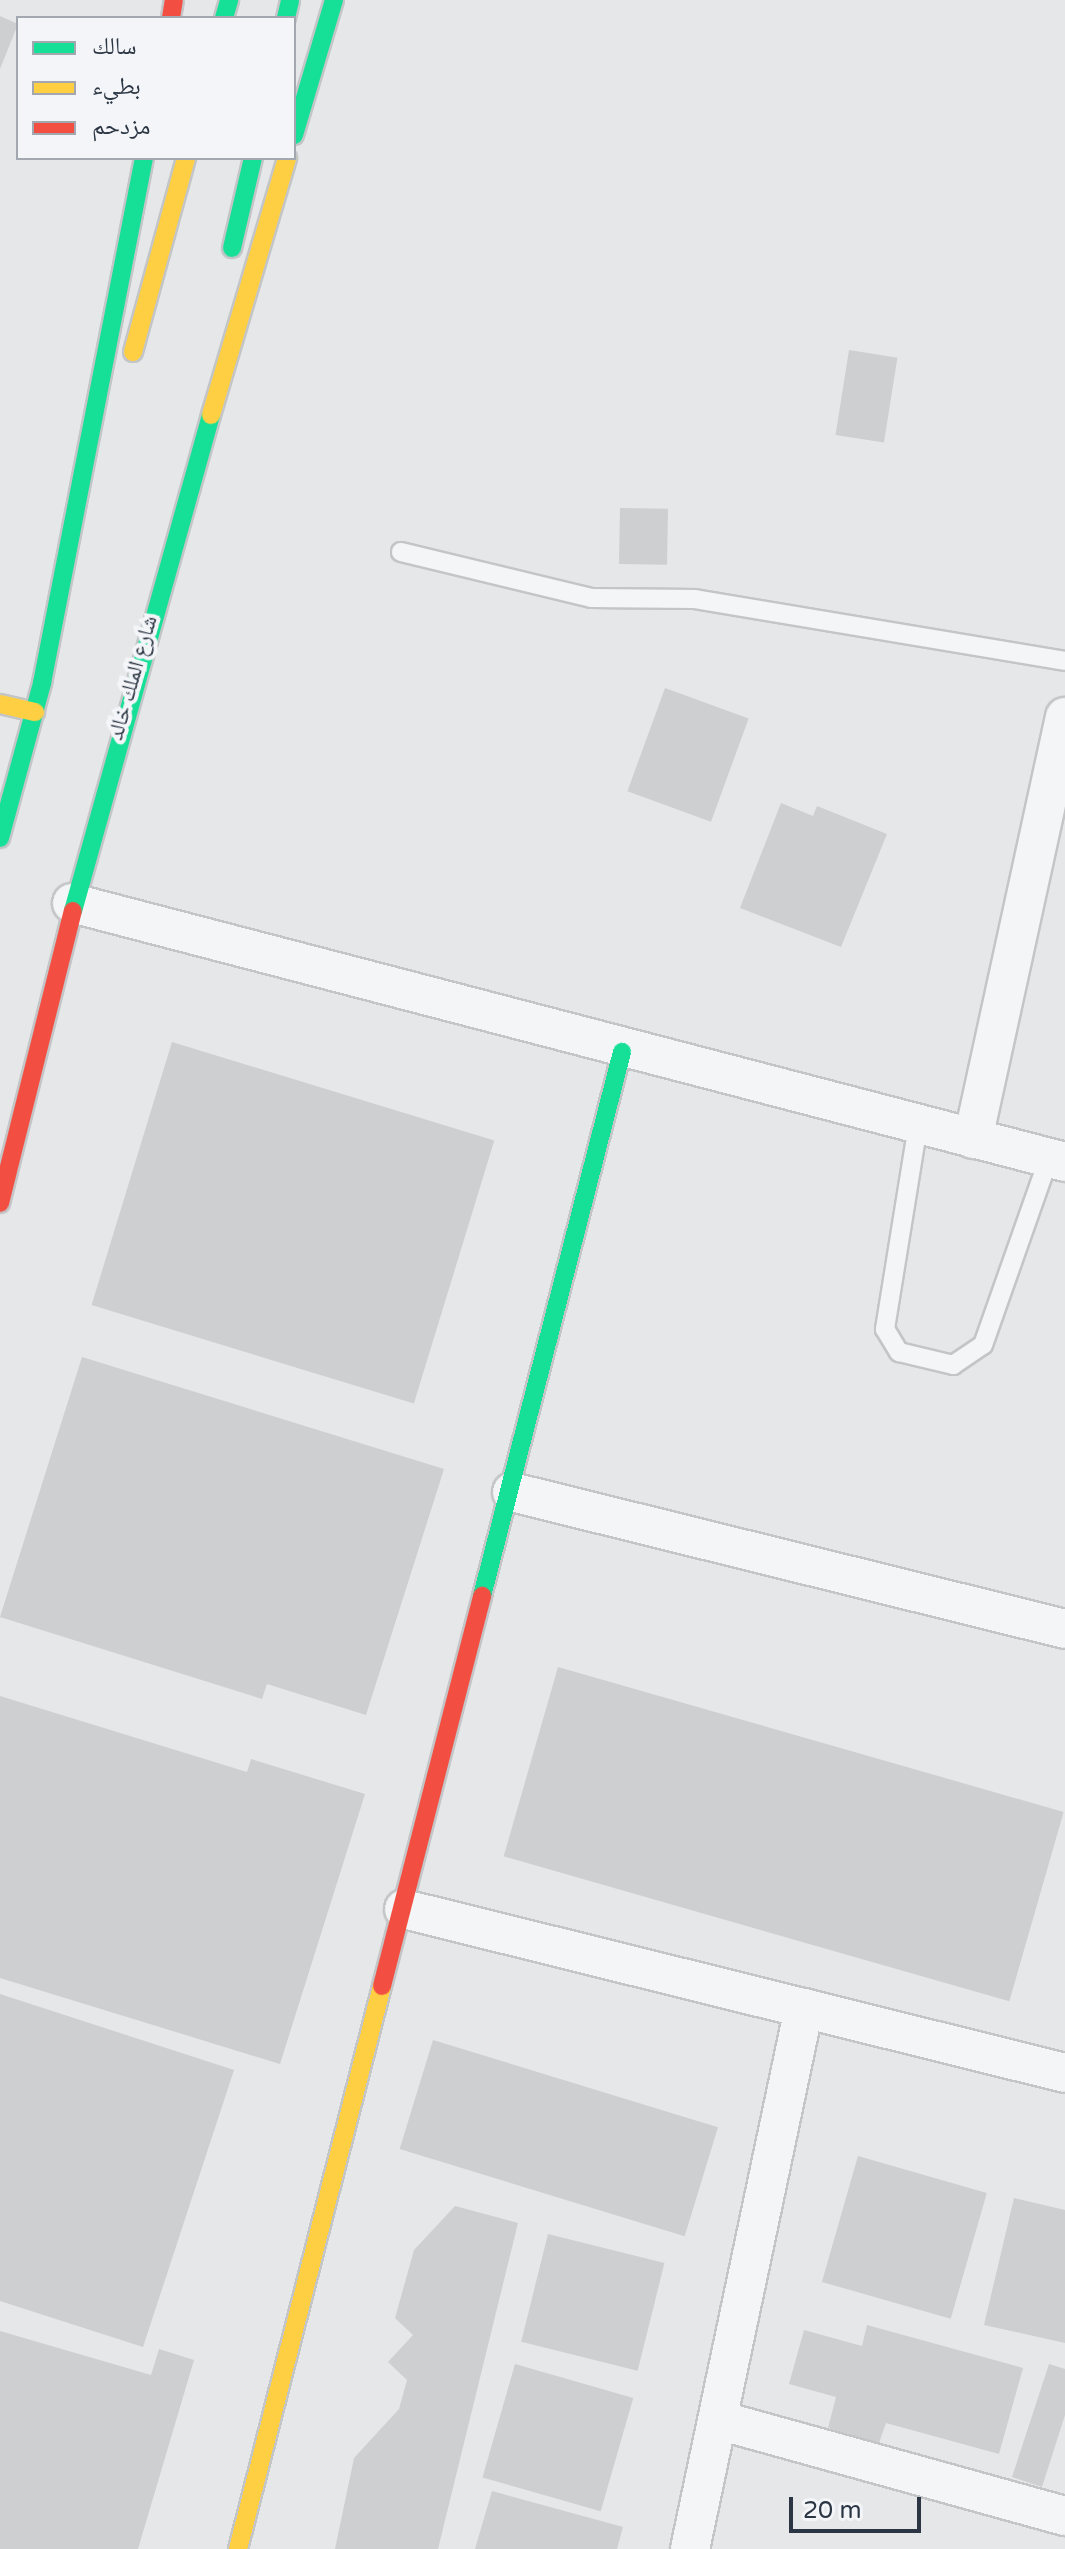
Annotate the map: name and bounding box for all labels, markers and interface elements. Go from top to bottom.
legend [16,16,296,160]
text: سالك [92,32,137,61]
text: بطيء [92,72,141,101]
text: مزدحم [92,112,151,141]
street label: شارع الملك خالد [103,613,163,743]
scale bar [793,2481,925,2531]
text: 20 m [803,2496,861,2525]

